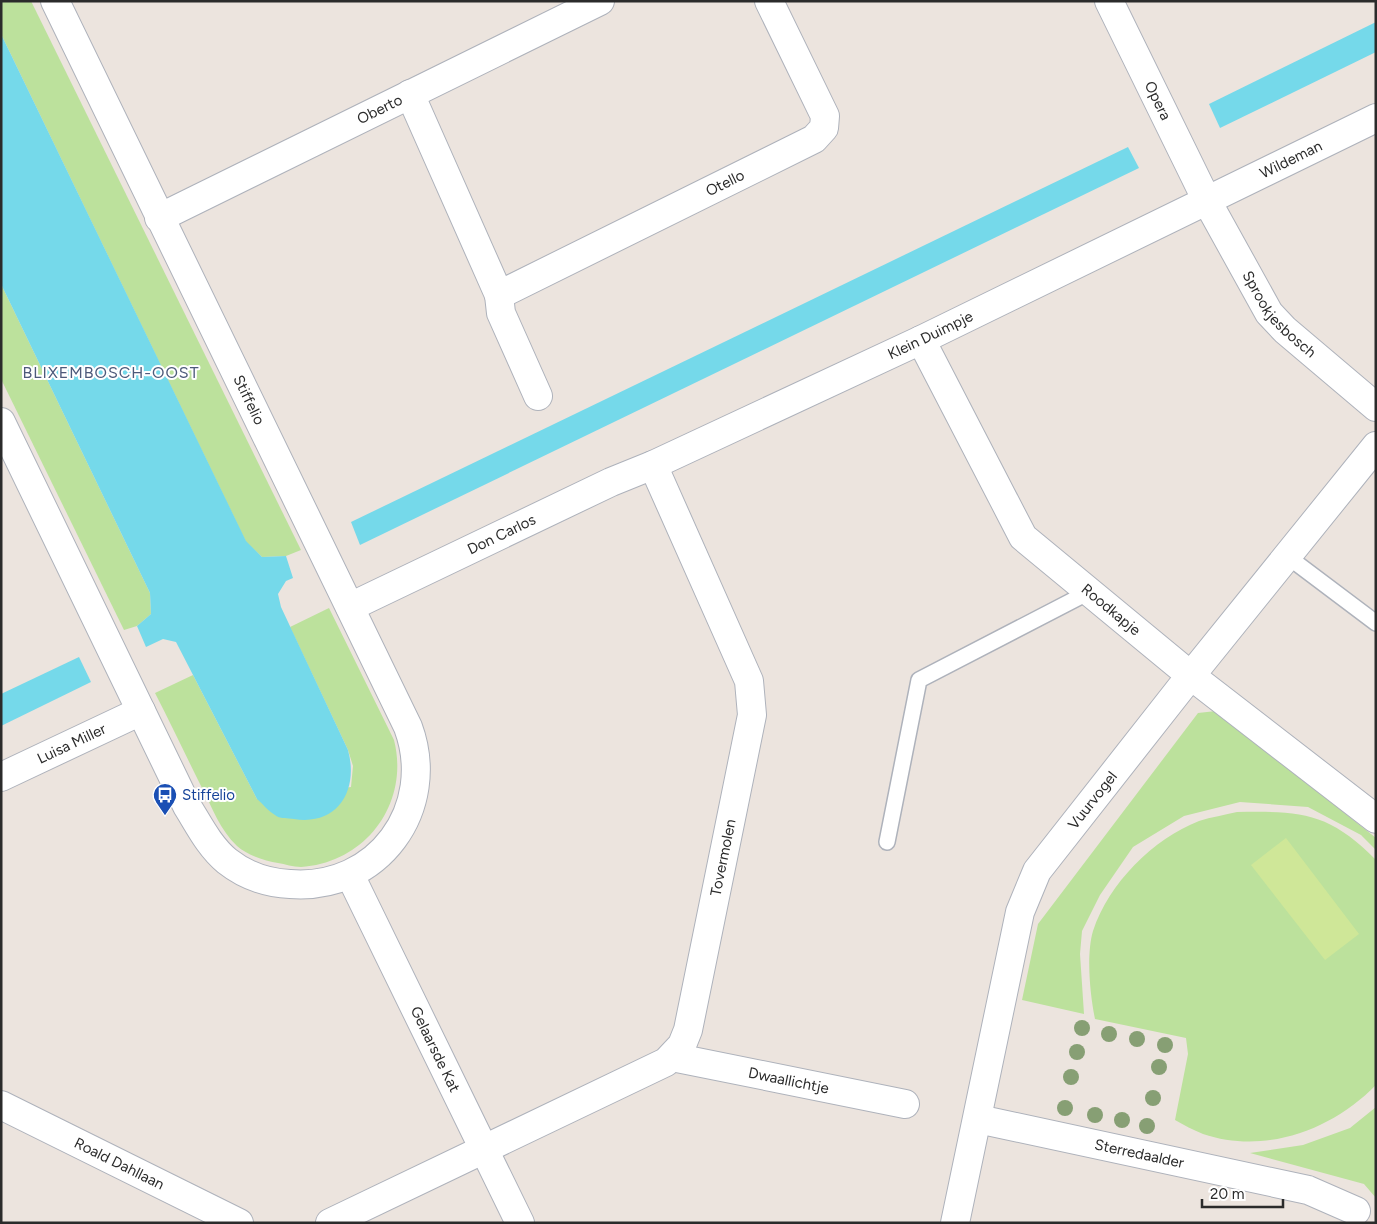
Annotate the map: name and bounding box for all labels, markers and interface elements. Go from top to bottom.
street label: Opera [1141,78,1175,123]
street label: Oberto [354,91,406,128]
street label: Wildeman [1257,137,1325,182]
street label: Otello [703,166,748,200]
street label: Sprookjesbosch [1238,268,1320,361]
street label: Klein Duimpje [885,307,976,363]
district label: BLIXEMBOSCH-OOST [23,363,200,382]
street label: Stiffelio [229,372,269,428]
street label: Don Carlos [464,510,539,558]
street label: Roodkapje [1078,580,1144,639]
street label: Luisa Miller [34,720,109,768]
street label: Vuurvogel [1064,768,1121,833]
bus stop icon: Stiffelio [152,782,178,816]
place label: Stiffelio [182,786,235,804]
street label: Tovermolen [706,818,740,898]
street label: Gelaarsde Kat [407,1003,464,1096]
street label: Dwaallichtje [747,1064,831,1097]
street label: Roald Dahllaan [71,1134,167,1194]
street label: Sterredaalder [1093,1135,1186,1172]
scale bar [1202,1176,1283,1208]
text: 20 m [1210,1185,1244,1203]

